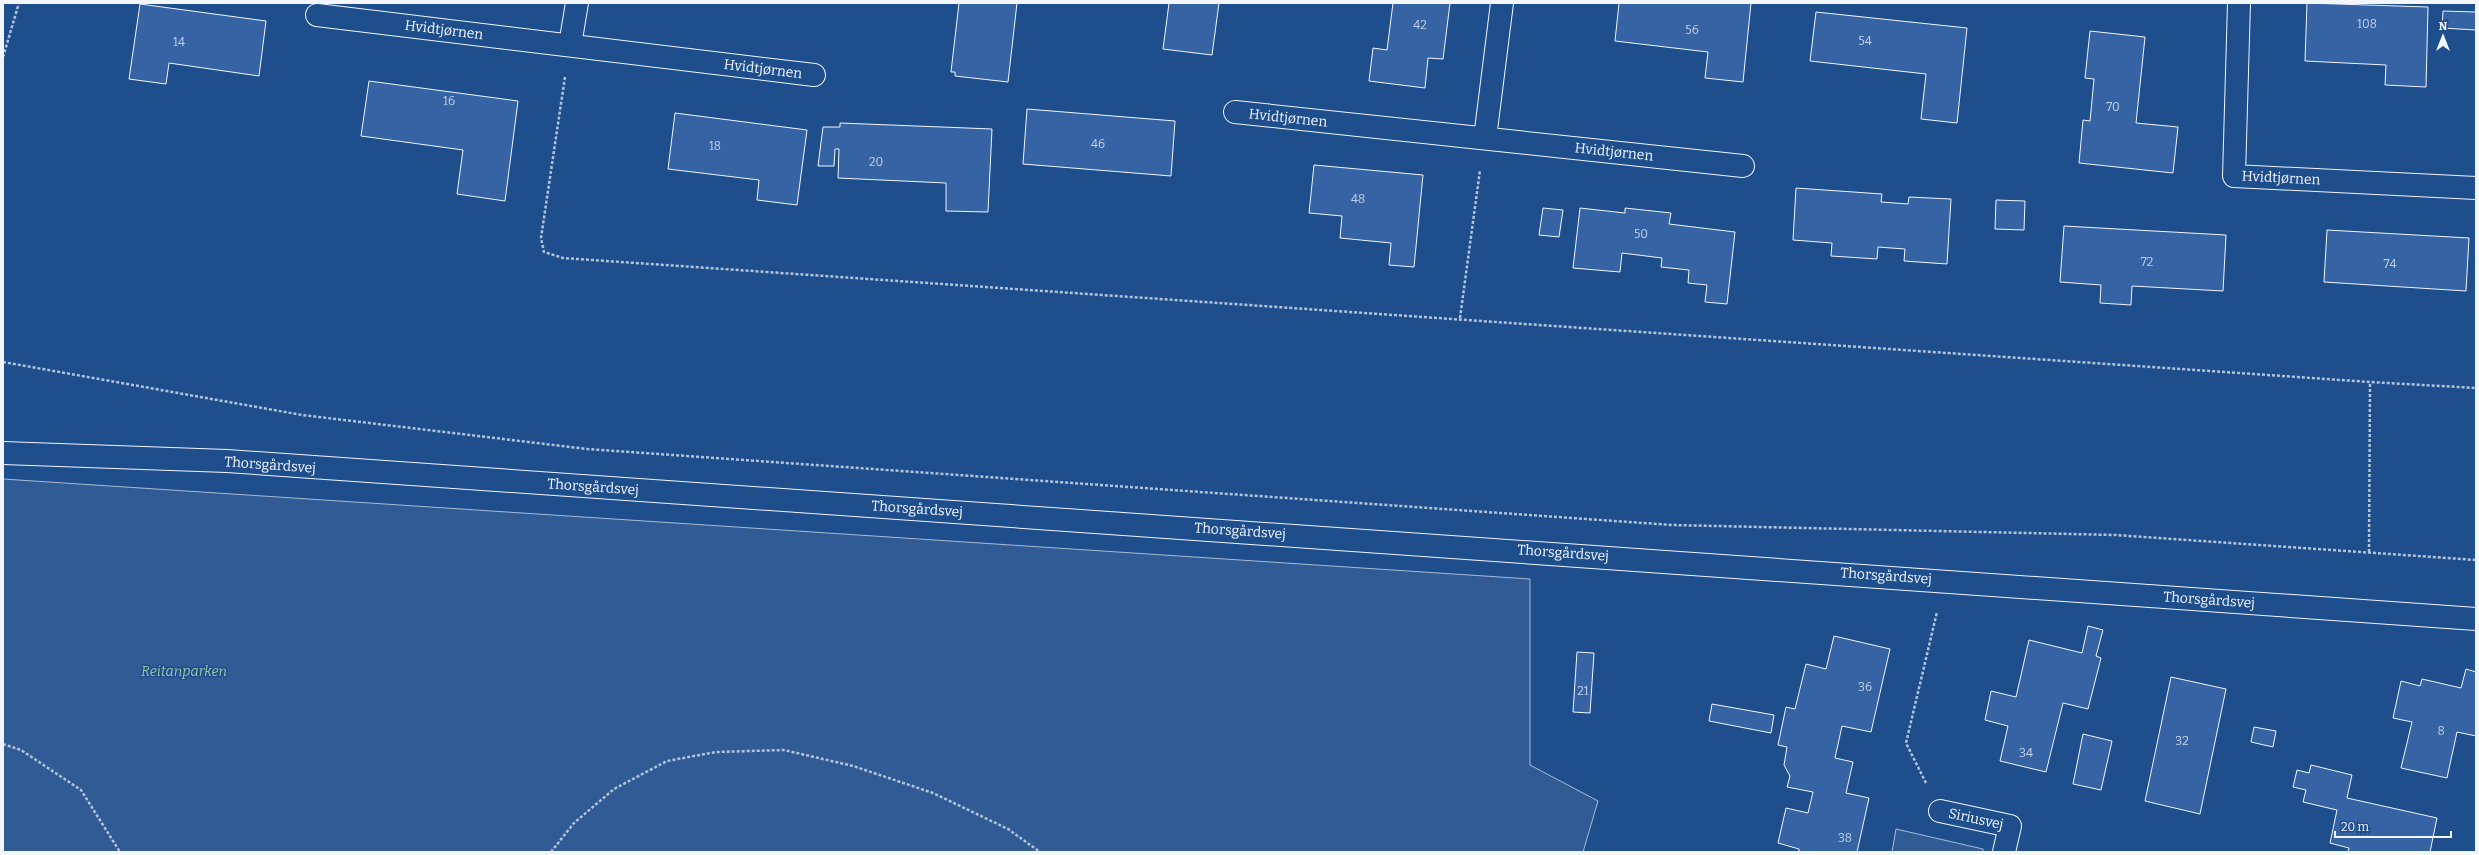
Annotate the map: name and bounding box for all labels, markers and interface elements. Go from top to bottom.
north arrow [2423,16,2463,56]
street label: Hvidtjørnen [404,17,484,43]
house number: 108 [2357,17,2377,31]
house number: 42 [1413,18,1427,32]
text: N [2439,20,2448,33]
house number: 56 [1685,23,1699,37]
house number: 54 [1858,34,1872,48]
house number: 14 [173,35,185,49]
street label: Hvidtjørnen [723,56,803,82]
house number: 16 [443,94,455,108]
house number: 70 [2106,100,2120,114]
street label: Hvidtjørnen [1248,105,1328,131]
house number: 46 [1091,137,1105,151]
house number: 18 [709,139,721,153]
street label: Hvidtjørnen [1574,139,1654,165]
house number: 20 [869,155,883,169]
street label: Hvidtjørnen [2241,167,2321,189]
house number: 48 [1351,192,1365,206]
house number: 50 [1634,227,1648,241]
house number: 72 [2141,255,2153,269]
house number: 74 [2384,257,2396,271]
street label: Thorsgårdsvej [224,453,316,477]
street label: Thorsgårdsvej [547,475,639,499]
street label: Thorsgårdsvej [871,497,963,521]
street label: Thorsgårdsvej [1194,519,1286,543]
street label: Thorsgårdsvej [1517,541,1609,565]
street label: Thorsgårdsvej [1840,564,1932,588]
street label: Thorsgårdsvej [2163,588,2255,612]
park label: Reitanparken [141,663,227,680]
house number: 36 [1858,680,1872,694]
house number: 21 [1577,684,1589,698]
house number: 8 [2437,724,2445,738]
house number: 32 [2175,734,2189,748]
house number: 34 [2019,746,2033,760]
street label: Siriusvej [1947,805,2005,833]
scale bar [2335,813,2451,839]
text: 20 m [2341,820,2370,834]
house number: 38 [1838,831,1852,845]

